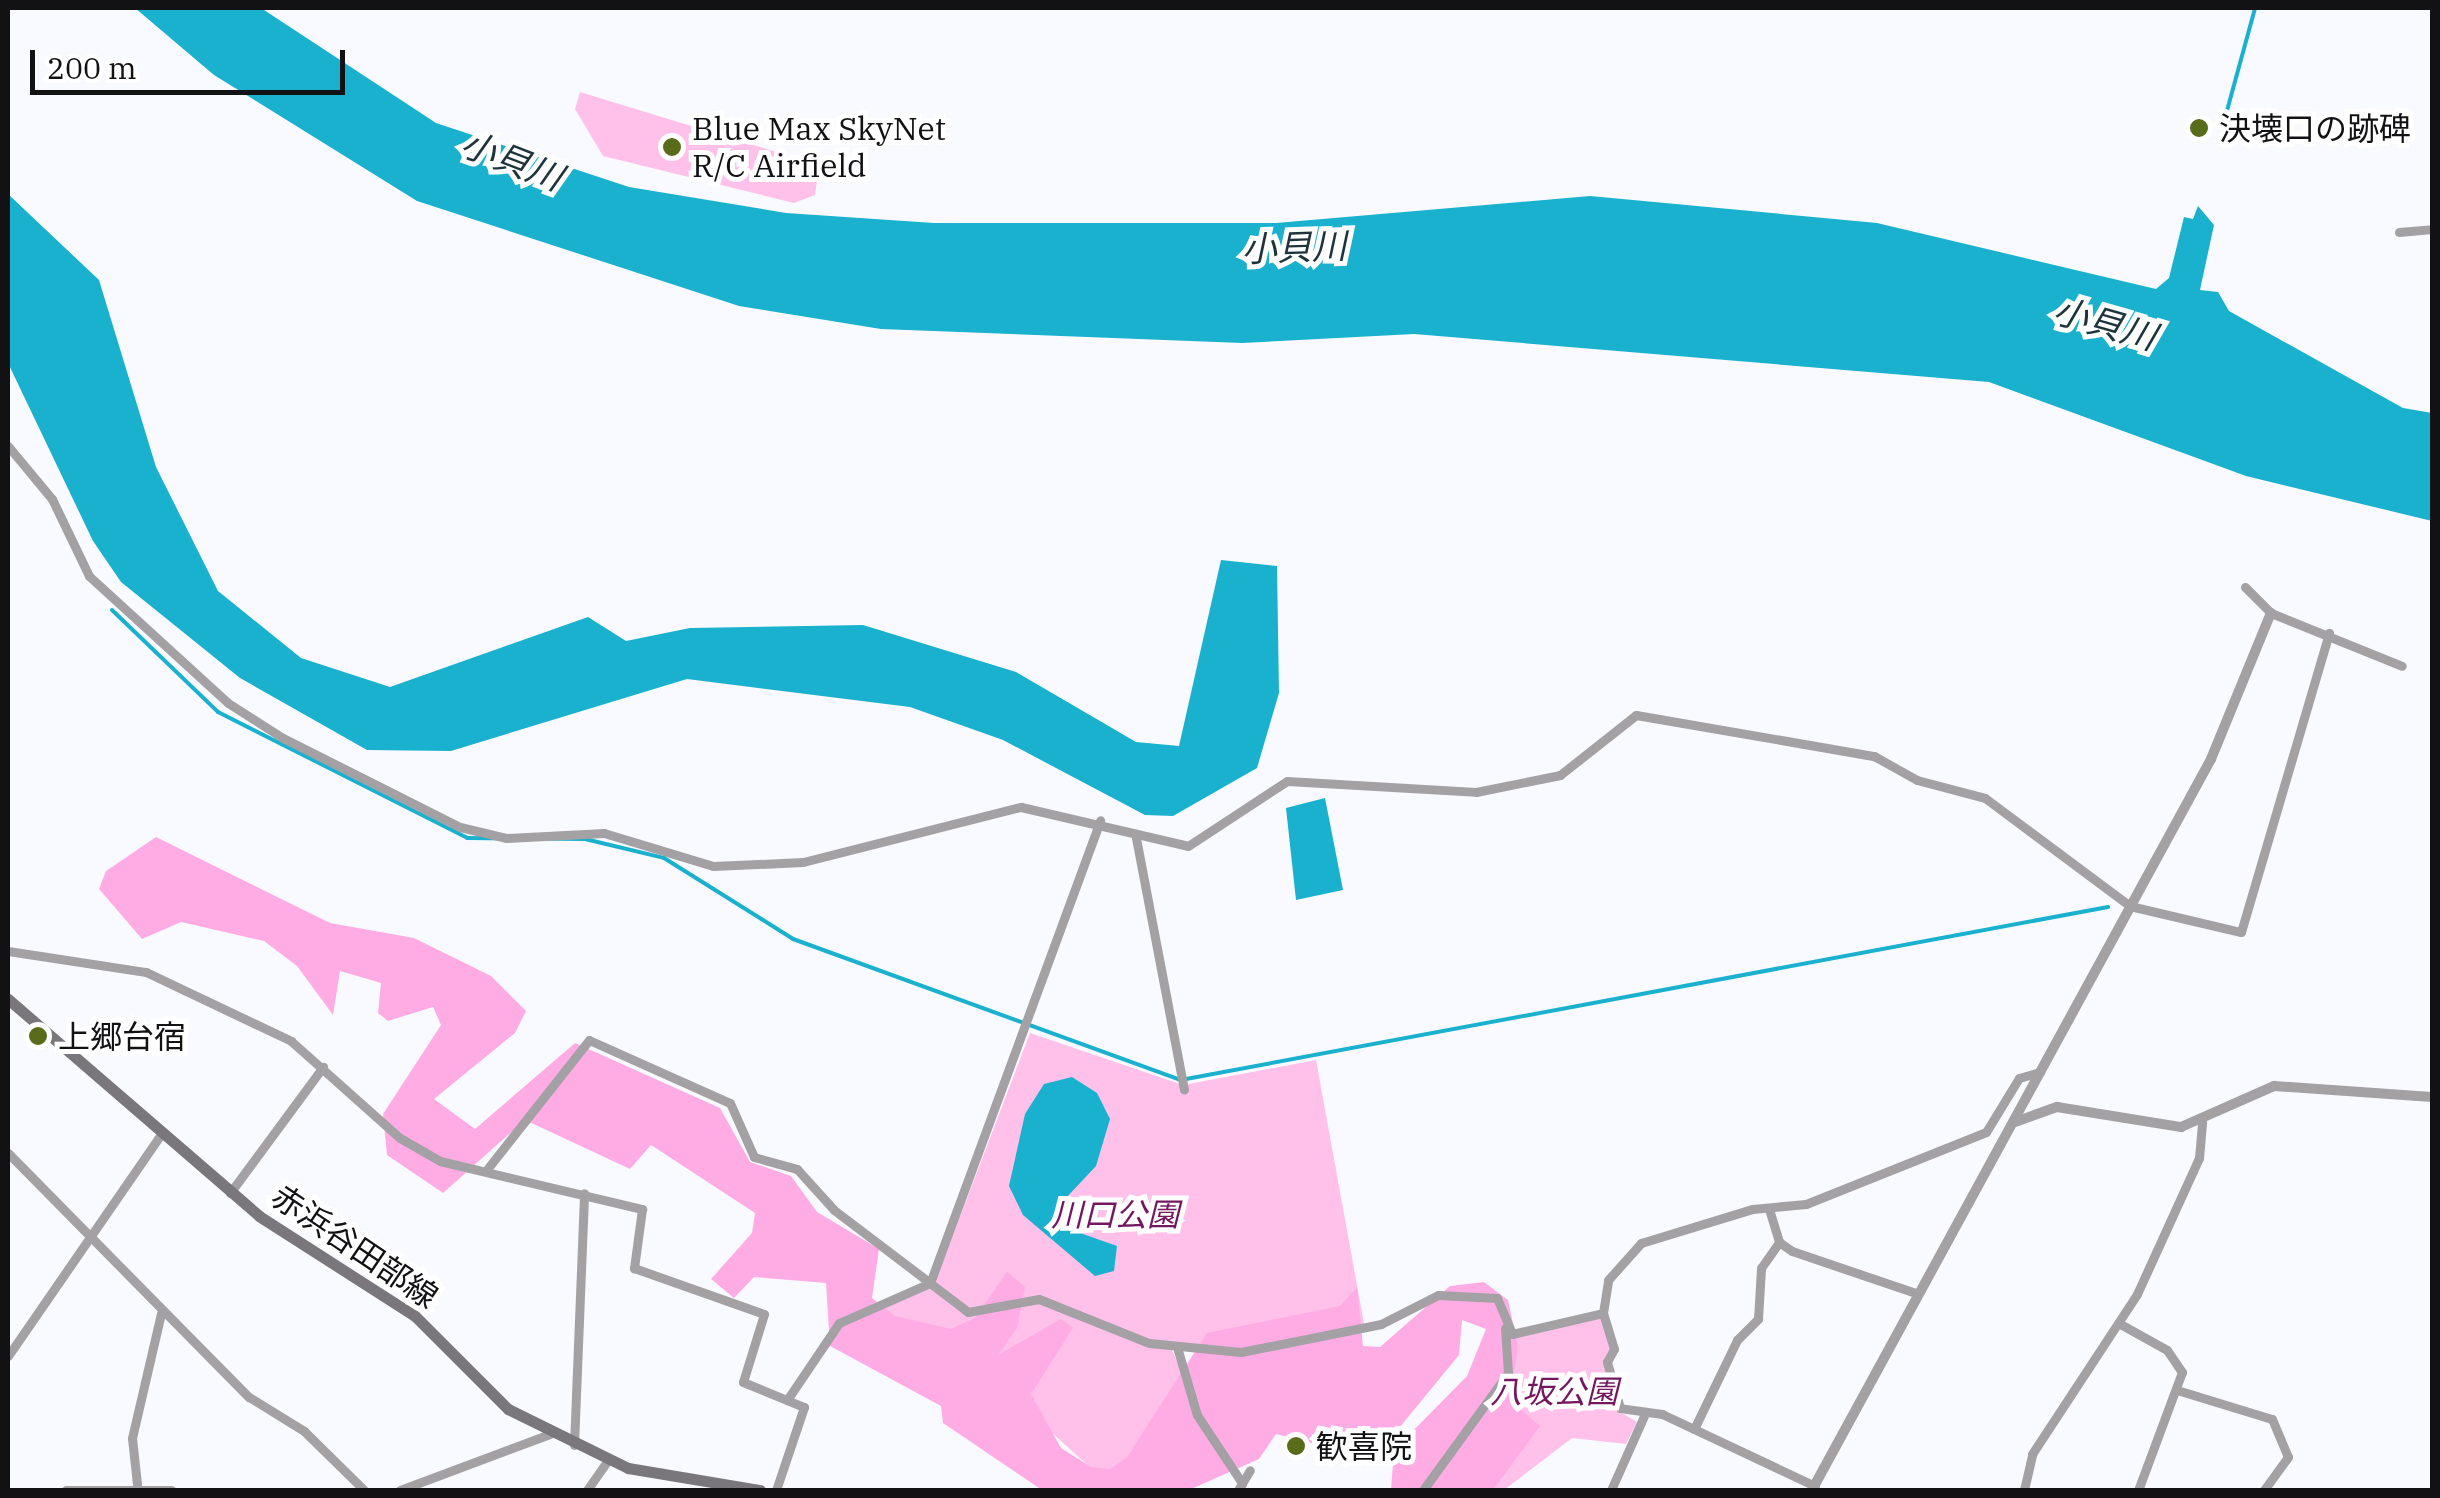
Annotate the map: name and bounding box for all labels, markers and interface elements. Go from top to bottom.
scale bar [35,30,350,92]
text: 200 m [47,48,137,87]
place label: 決壊口の跡碑 [2219,109,2411,147]
place label: Blue Max SkyNet R/C Airfield [692,110,946,185]
marker: 決壊口の跡碑 [2188,117,2210,139]
water label: 小貝川 [455,122,569,198]
marker: Blue Max SkyNet R/C Airfield [661,136,683,158]
water label: 小貝川 [1241,224,1347,270]
water label: 小貝川 [2049,288,2161,358]
place label: 上郷台宿 [58,1017,186,1055]
marker: 上郷台宿 [27,1025,49,1047]
street label: 赤浜谷田部線 [265,1176,445,1316]
park label: 川口公園 [1051,1195,1179,1233]
park label: 八坂公園 [1490,1372,1618,1410]
place label: 歓喜院 [1316,1427,1412,1465]
marker: 歓喜院 [1285,1435,1307,1457]

